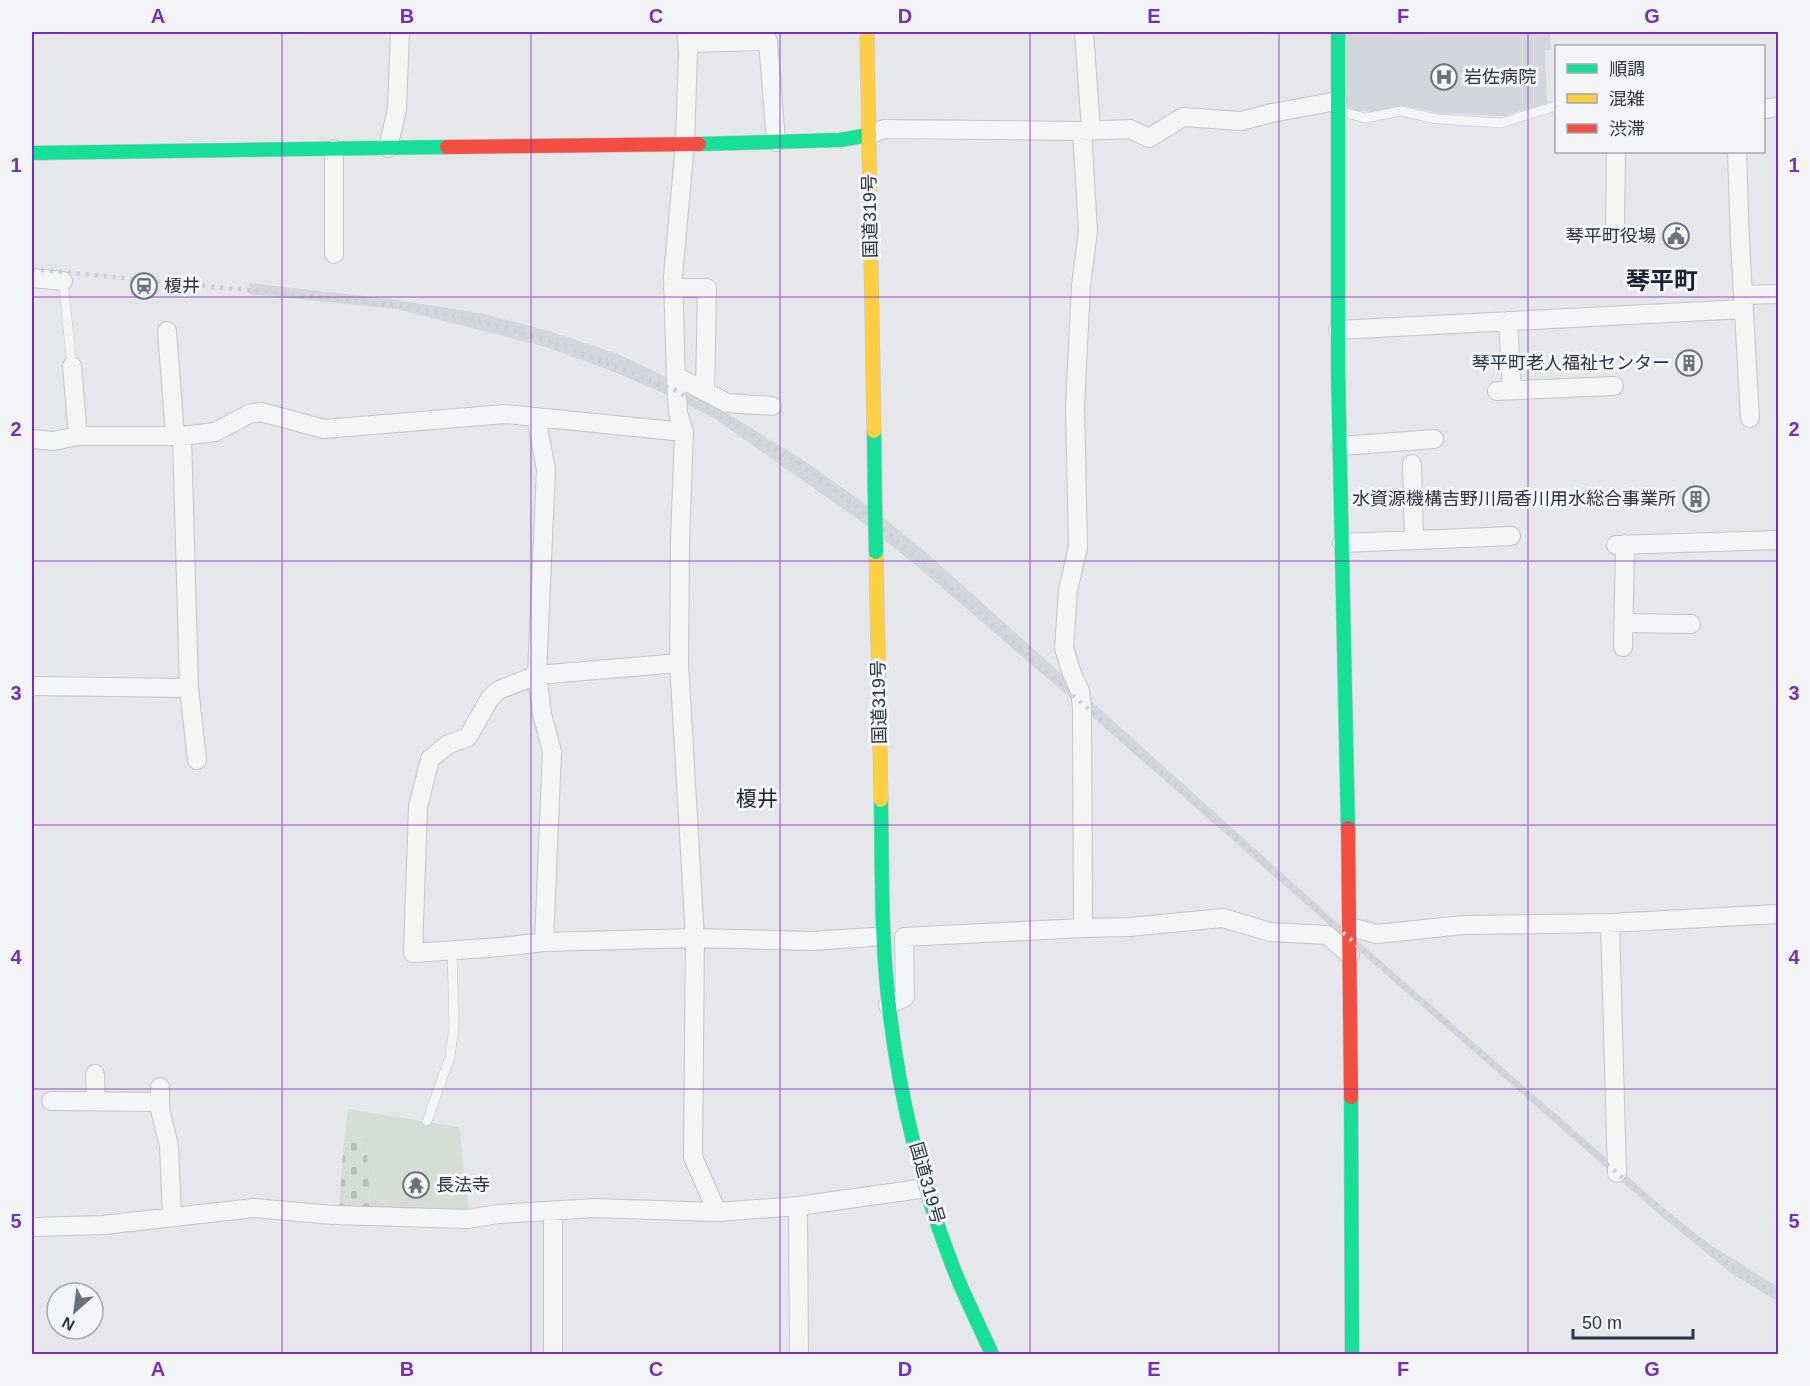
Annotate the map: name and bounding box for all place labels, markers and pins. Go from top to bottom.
hospital icon: 岩佐病院 [1429,62,1459,92]
place label: 岩佐病院 [1464,67,1536,87]
public building icon: 琴平町役場 [1661,221,1691,251]
place label: 琴平町役場 [1566,226,1656,246]
station icon: 榎井 [129,271,159,301]
place label: 榎井 [164,276,200,296]
building icon: 琴平町老人福祉センター [1674,348,1704,378]
place label: 琴平町老人福祉センター [1472,353,1670,373]
building icon: 水資源機構吉野川局香川用水総合事業所 [1681,484,1711,514]
place label: 水資源機構吉野川局香川用水総合事業所 [1352,489,1676,509]
temple icon: 長法寺 [401,1170,431,1200]
place label: 長法寺 [436,1175,490,1195]

